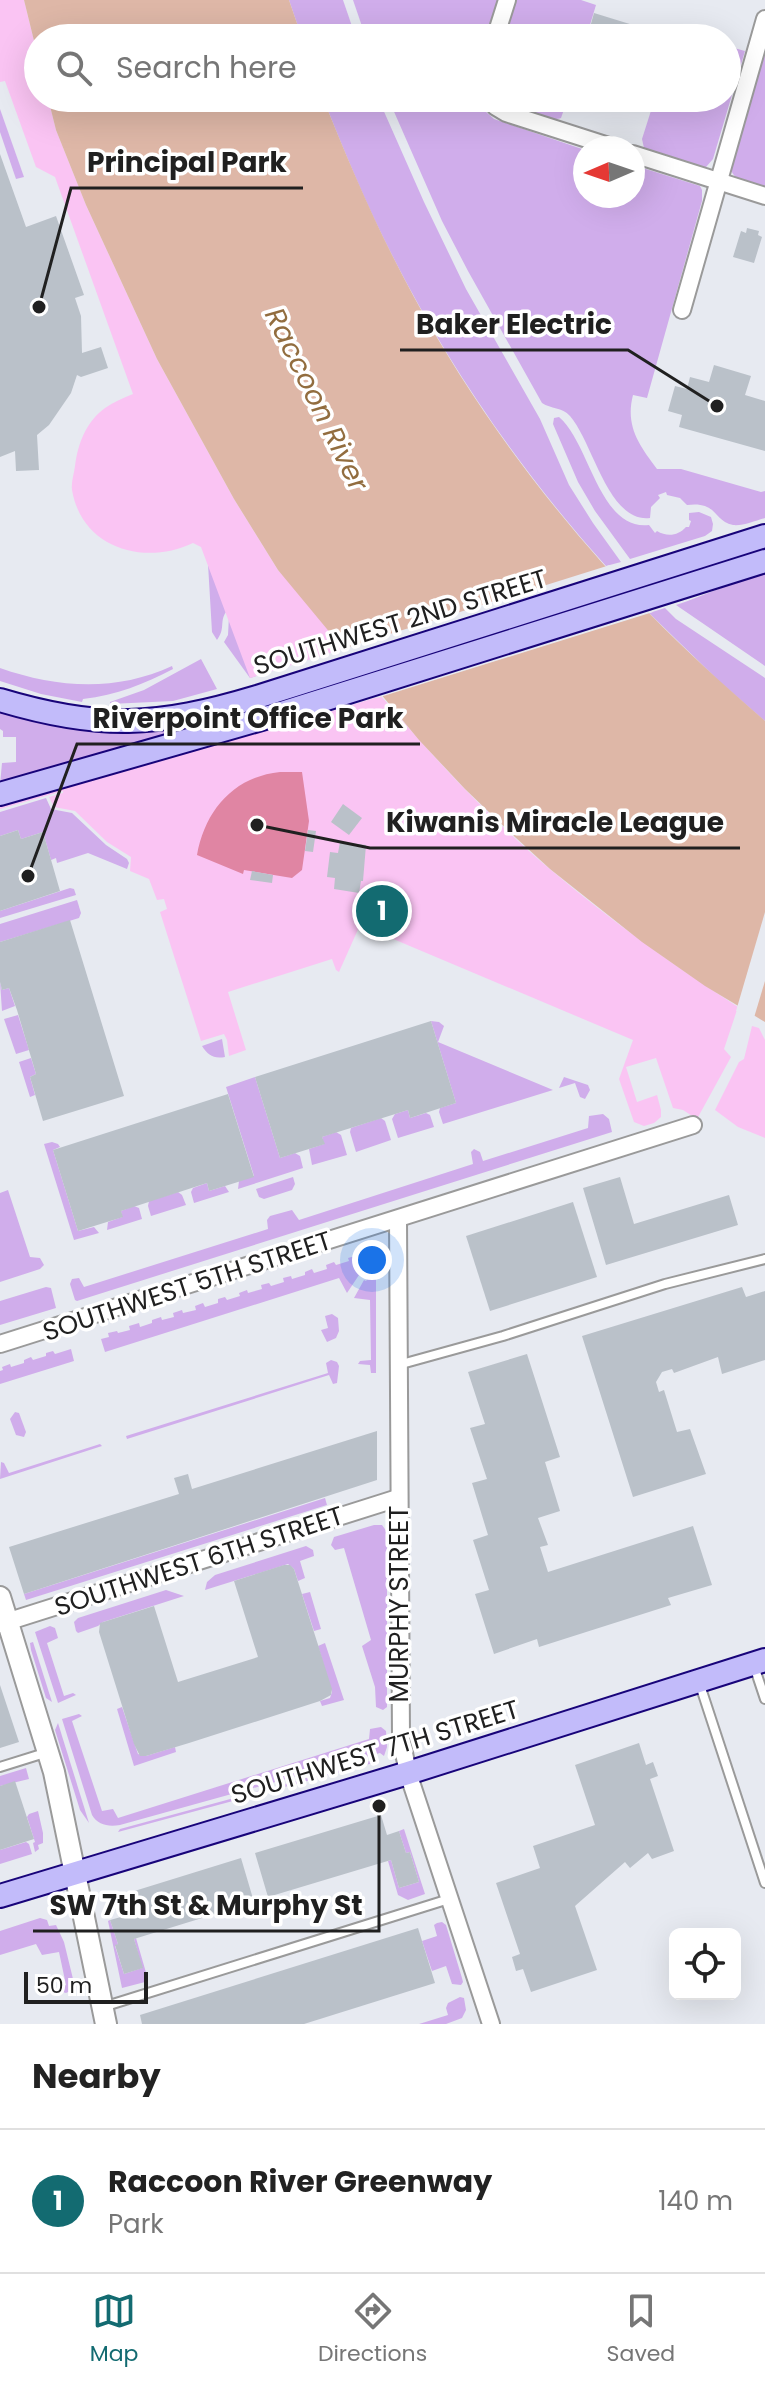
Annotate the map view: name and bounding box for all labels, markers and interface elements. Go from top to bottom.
search box [24,24,741,112]
icon: search [52,46,96,90]
text: Search here [116,46,297,89]
callout: Principal Park [71,136,303,188]
north arrow [573,136,645,208]
text: Principal Park [87,143,288,182]
callout: Baker Electric [400,298,628,350]
water label: Raccoon River [255,301,378,498]
text: Baker Electric [416,305,612,344]
street label: SOUTHWEST 2ND STREET [249,560,551,684]
callout: Riverpoint Office Park [77,692,420,744]
text: Riverpoint Office Park [93,699,404,738]
callout: Kiwanis Miracle League [370,796,740,848]
text: Kiwanis Miracle League [386,803,724,842]
pin: 1 [356,881,408,941]
street label: SOUTHWEST 5TH STREET [38,1222,336,1350]
your location [352,1240,392,1280]
street label: SOUTHWEST 6TH STREET [50,1497,348,1625]
street label: MURPHY STREET [381,1506,417,1702]
street label: SOUTHWEST 7TH STREET [227,1691,523,1813]
callout: SW 7th St & Murphy St [33,1879,379,1931]
text: SW 7th St & Murphy St [49,1886,363,1925]
map controls [669,1928,741,2000]
button: locate [669,1928,741,2000]
scale bar [24,1968,148,2004]
text: 50 m [36,1970,92,2001]
text: Nearby [32,2052,161,2100]
text: Raccoon River Greenway [108,2160,492,2203]
text: 1 [53,2183,63,2219]
text: 140 m [658,2183,733,2219]
text: Park [108,2206,164,2242]
tab: Map [90,2289,138,2370]
tab: Directions [318,2289,427,2370]
tab: Saved [607,2289,675,2370]

